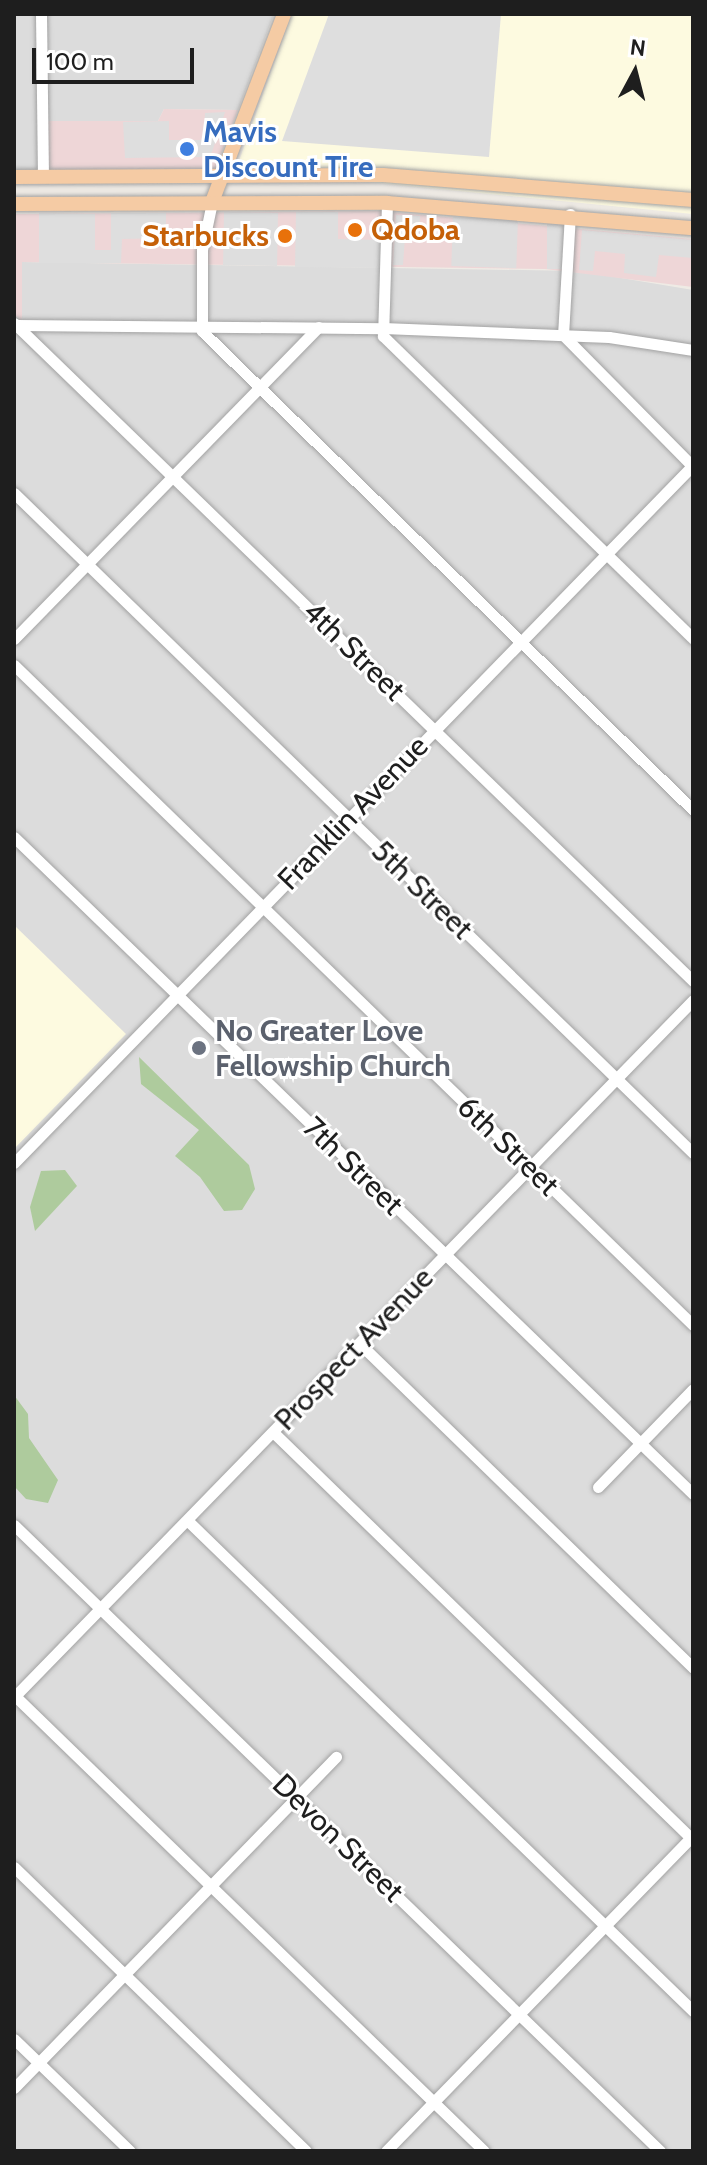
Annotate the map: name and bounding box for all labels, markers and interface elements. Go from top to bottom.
scale bar [36,32,198,82]
north arrow [595,32,675,112]
text: N [629,33,647,62]
text: 100 m [46,47,114,76]
place label: Mavis Discount Tire [203,114,374,184]
marker: Mavis Discount Tire [178,140,196,158]
place label: Qdoba [371,212,460,248]
place label: Starbucks [142,218,269,254]
marker: Qdoba [346,221,364,239]
marker: Starbucks [276,227,294,245]
street label: 4th Street [296,594,412,708]
street label: Franklin Avenue [270,728,436,898]
street label: 5th Street [364,833,480,947]
place label: No Greater Love Fellowship Church [215,1013,451,1084]
marker: No Greater Love Fellowship Church [190,1039,208,1057]
street label: 6th Street [450,1089,566,1203]
street label: 7th Street [295,1110,411,1222]
street label: Prospect Avenue [267,1260,441,1438]
street label: Devon Street [265,1767,411,1909]

